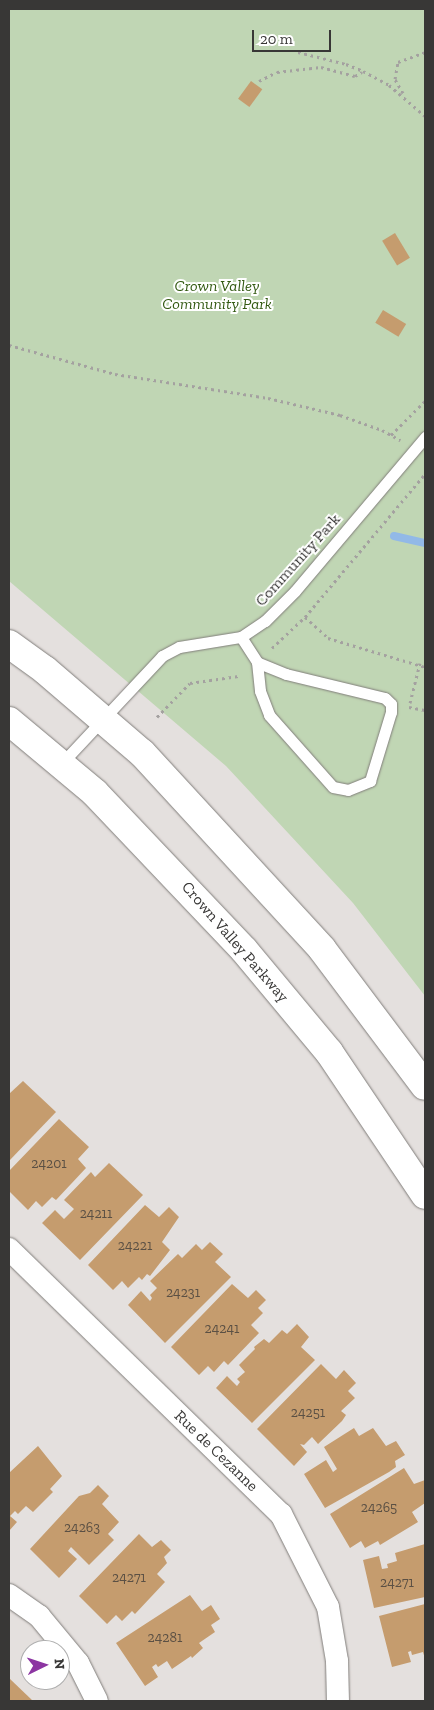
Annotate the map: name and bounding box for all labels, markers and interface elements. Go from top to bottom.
scale bar [254,20,333,52]
text: 20 m [260,30,293,48]
park label: Crown Valley Community Park [162,276,272,314]
street label: Community Park [251,510,345,610]
street label: Crown Valley Parkway [177,877,293,1007]
house number: 24201 [31,1156,67,1172]
house number: 24211 [80,1206,112,1222]
house number: 24221 [118,1238,152,1254]
house number: 24231 [166,1285,200,1301]
house number: 24241 [205,1321,239,1337]
house number: 24251 [291,1405,325,1421]
street label: Rue de Cezanne [170,1406,262,1496]
house number: 24265 [361,1500,397,1516]
house number: 24263 [64,1520,100,1536]
house number: 24271 [112,1570,146,1586]
house number: 24271 [380,1575,414,1591]
house number: 24281 [148,1630,182,1646]
north arrow [20,1640,70,1690]
text: N [51,1658,68,1670]

